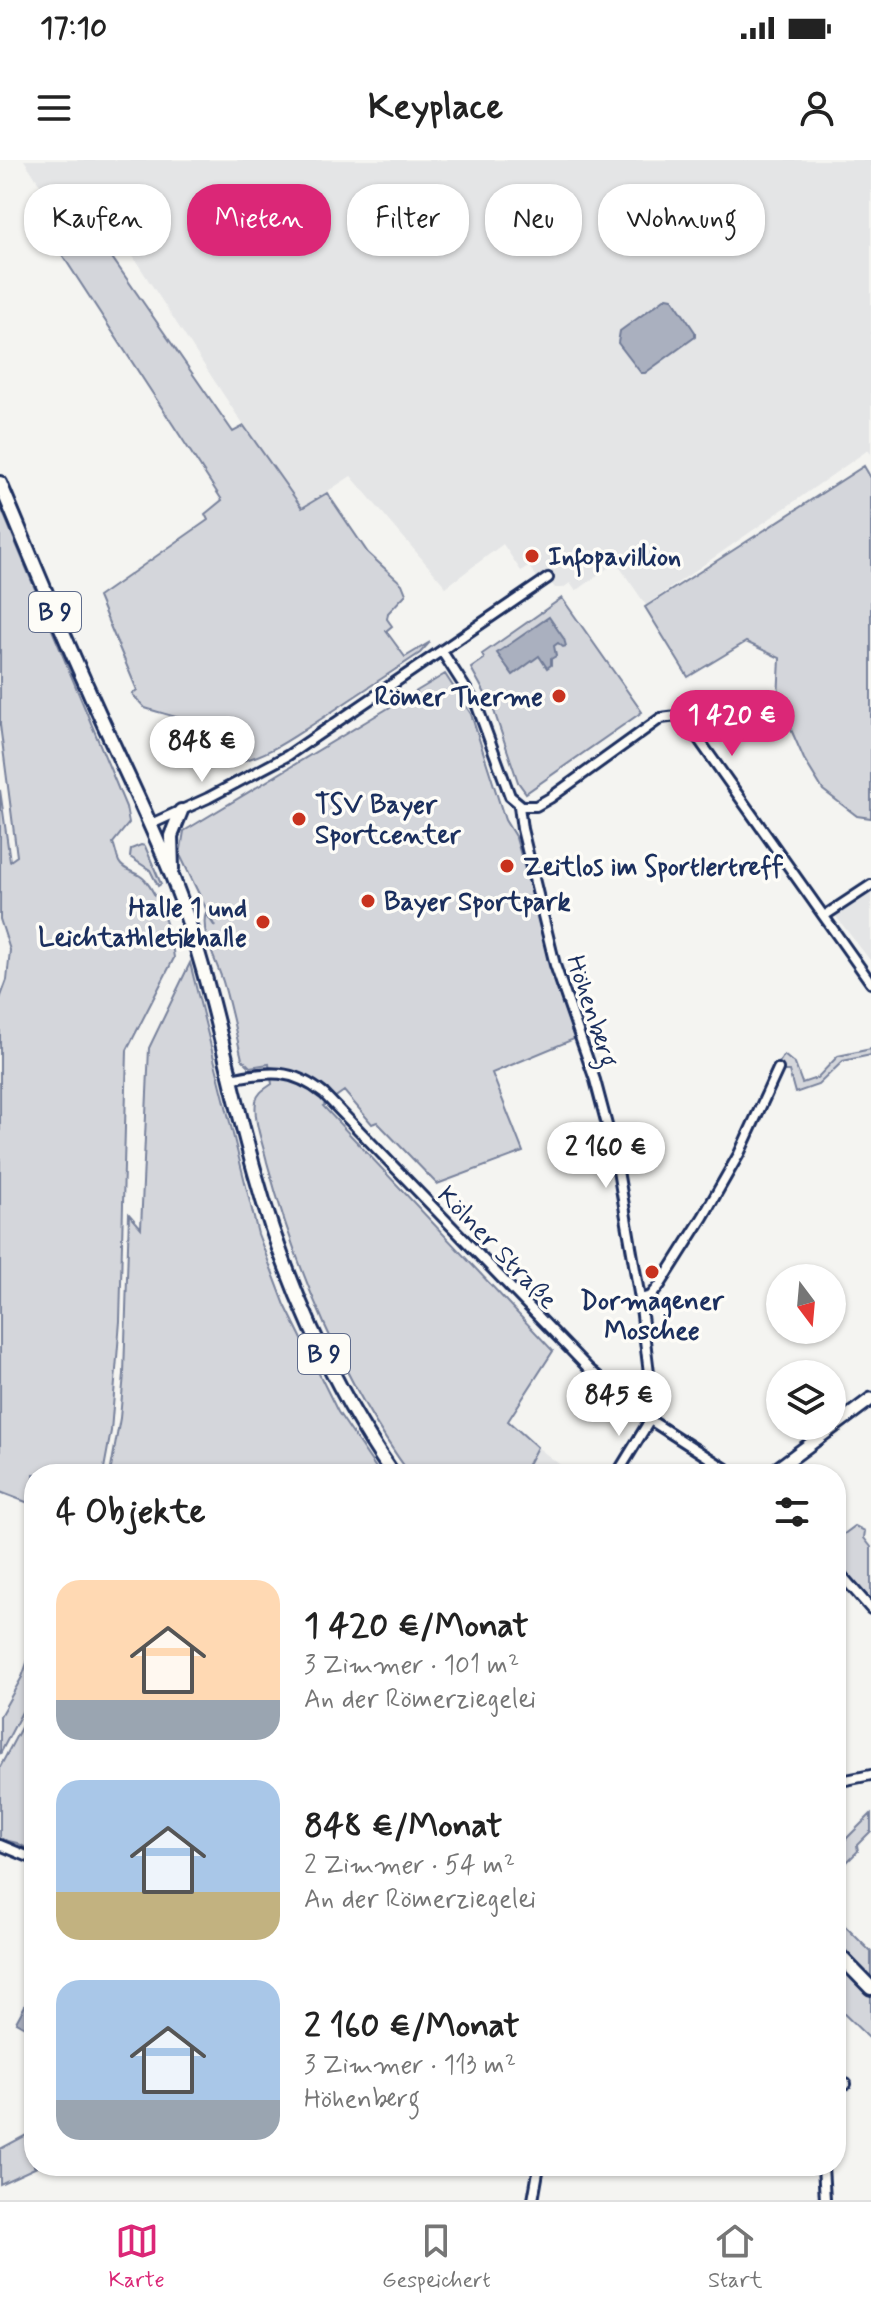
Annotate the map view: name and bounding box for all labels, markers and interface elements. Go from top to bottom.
text: 17:10 [40,9,107,48]
text: Keyplace [368,85,503,132]
icon: menu [32,86,76,130]
icon: person [795,86,839,130]
chip: Kaufen [24,184,171,256]
chip: Mieten [187,184,331,256]
chip: Filter [347,184,469,256]
chip: Neu [485,184,582,256]
chip: Wohnung [598,184,765,256]
place label: Infopavillion [548,541,681,577]
marker: Infopavillion [523,547,541,565]
road number: B 9 [29,592,81,632]
place label: Römer Therme [374,681,543,715]
marker: Römer Therme [550,687,568,705]
pin: 1 420 € [658,690,806,758]
text: 1 420 € [688,699,776,733]
pin: 848 € [146,716,258,784]
text: 848 € [168,725,236,759]
place label: TSV Bayer Sportcenter [315,789,462,853]
marker: TSV Bayer Sportcenter [290,810,308,828]
place label: Zeitlos im Sportlertreff [523,851,784,885]
marker: Zeitlos im Sportlertreff [498,857,516,875]
place label: Bayer Sportpark [384,886,571,920]
place label: Halle 1 und Leichtathletikhalle [38,892,247,956]
marker: Bayer Sportpark [359,892,377,910]
marker: Halle 1 und Leichtathletikhalle [254,913,272,931]
street label: Höhenberg [554,951,625,1073]
pin: 2 160 € [532,1122,680,1190]
text: 2 160 € [565,1131,647,1165]
street label: Kölner Straße [429,1179,564,1318]
marker: Dormagener Moschee [643,1263,661,1281]
north arrow [766,1264,846,1344]
map controls [766,1264,846,1440]
place label: Dormagener Moschee [580,1285,725,1349]
road number: B 9 [298,1334,350,1374]
button: layers [766,1360,846,1440]
pin: 845 € [563,1370,675,1438]
text: 845 € [584,1379,654,1413]
text: 4 Objekte [56,1490,205,1535]
icon: filters [770,1490,814,1534]
text: 1 420 €/Monat [304,1604,528,1649]
icon: home [120,1612,216,1708]
text: 3 Zimmer · 101 m² [304,1649,519,1683]
text: An der Römerziegelei [304,1683,536,1717]
text: 848 €/Monat [304,1804,502,1849]
icon: home [120,1812,216,1908]
text: 2 Zimmer · 54 m² [304,1849,515,1883]
text: An der Römerziegelei [304,1883,536,1917]
text: 2 160 €/Monat [304,2004,520,2049]
icon: home [120,2012,216,2108]
text: 3 Zimmer · 113 m² [304,2049,516,2083]
text: Höhenberg [304,2083,420,2117]
tab: Karte [109,2219,165,2295]
tab: Gespeichert [382,2219,491,2295]
tab: Start [708,2219,762,2295]

